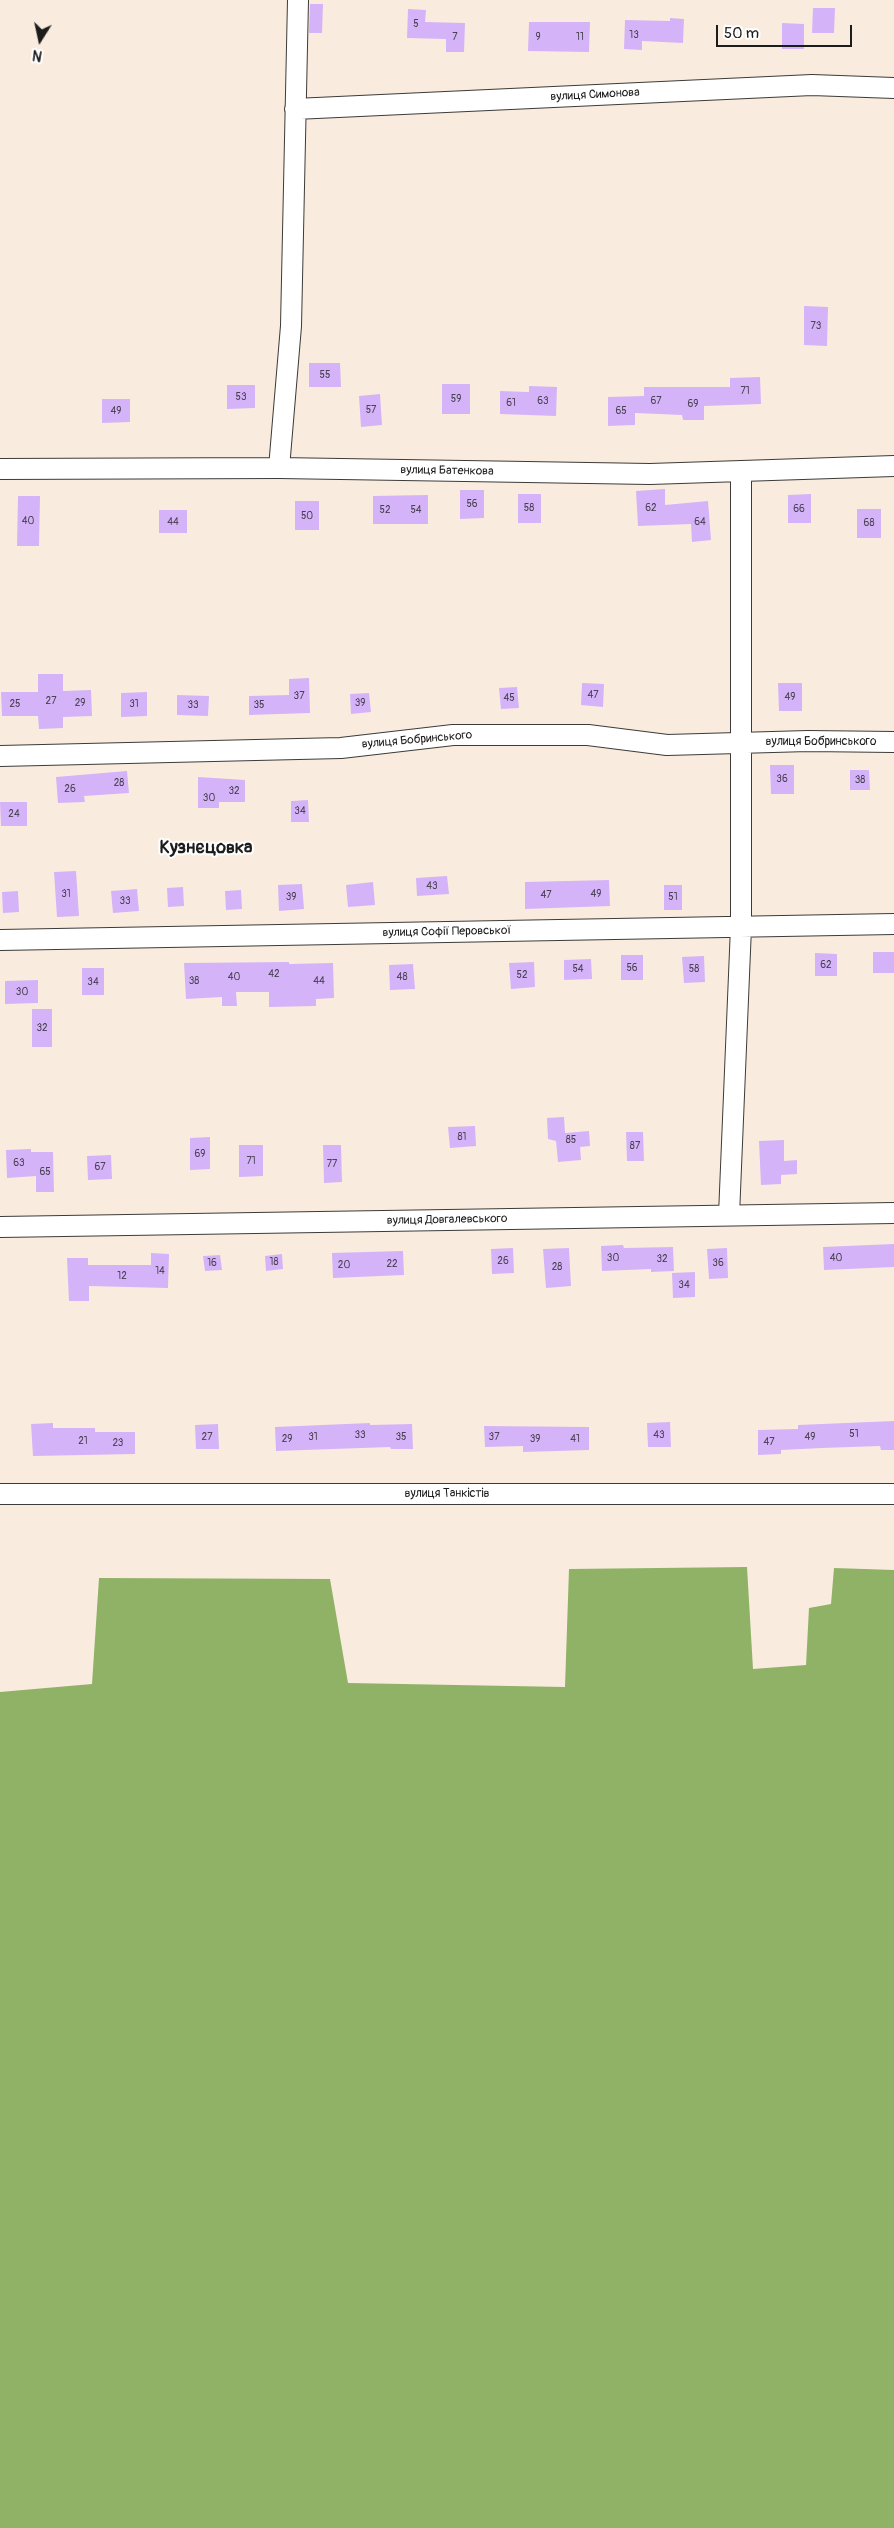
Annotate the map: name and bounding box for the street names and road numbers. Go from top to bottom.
street label: вулиця Симонова [550,85,640,105]
street label: вулиця Батенкова [400,463,494,479]
street label: вулиця Бобринського [361,728,473,752]
street label: вулиця Бобринського [766,735,876,749]
street label: вулиця Софії Перовської [382,924,512,940]
street label: вулиця Довгалевського [387,1212,507,1228]
street label: вулиця Танкістів [405,1487,489,1501]

